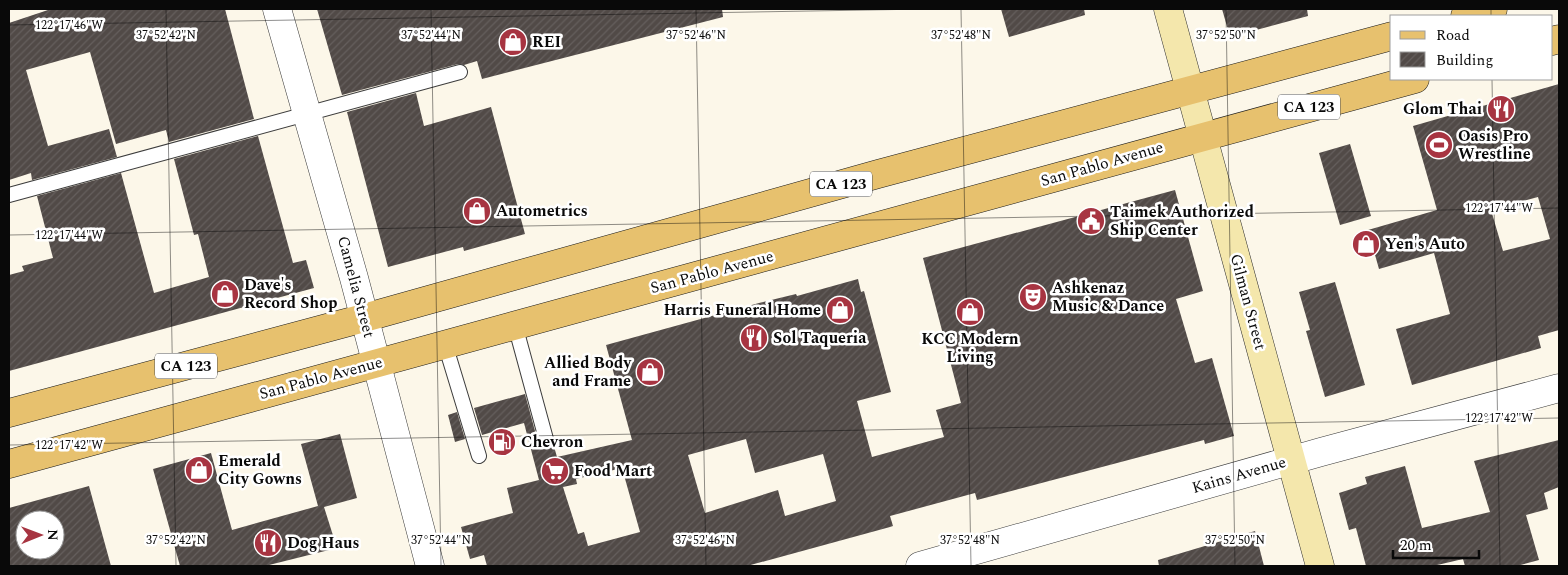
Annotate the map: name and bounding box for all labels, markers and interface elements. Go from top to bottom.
legend [1390,15,1553,80]
text: 122°17'46"W [35,16,103,35]
text: Road [1436,24,1470,47]
text: 37°52'42"N [136,26,196,45]
text: 37°52'44"N [401,26,461,45]
text: 37°52'46"N [666,26,726,45]
text: 37°52'48"N [931,26,991,45]
text: 37°52'50"N [1196,26,1256,45]
shop icon: REI [498,27,528,57]
place label: REI [532,30,561,54]
text: Building [1436,49,1493,72]
road number: CA 123 [1278,94,1340,120]
restaurant icon: Glom Thai [1486,94,1516,124]
place label: Glom Thai [1403,97,1482,121]
place label: Oasis Pro Wrestline [1458,124,1531,166]
sports icon: Oasis Pro Wrestline [1424,130,1454,160]
street label: San Pablo Avenue [1038,135,1166,193]
road number: CA 123 [810,172,872,196]
shop icon: Autometrics [462,196,492,226]
place label: Autometrics [496,199,588,223]
text: 122°17'44"W [1465,199,1533,218]
place label: Taimek Authorized Ship Center [1110,200,1254,242]
public building icon: Taimek Authorized Ship Center [1076,206,1106,236]
text: 122°17'44"W [35,226,103,245]
shop icon: Yen's Auto [1351,229,1381,259]
place label: Yen's Auto [1385,232,1465,256]
street label: Camelia Street [331,233,381,341]
street label: San Pablo Avenue [648,244,776,300]
street label: Gilman Street [1224,251,1272,353]
place label: Dave's Record Shop [244,273,337,315]
place label: Ashkenaz Music & Dance [1052,276,1164,318]
shop icon: Dave's Record Shop [210,279,240,309]
theatre icon: Ashkenaz Music & Dance [1018,282,1048,312]
shop icon: Harris Funeral Home [825,295,855,325]
shop icon: KCC Modern Living [955,297,985,327]
place label: Harris Funeral Home [663,298,821,322]
restaurant icon: Sol Taqueria [739,323,769,353]
place label: Sol Taqueria [773,326,867,350]
place label: KCC Modern Living [921,327,1019,369]
street label: San Pablo Avenue [257,350,385,406]
place label: Allied Body and Frame [544,351,632,393]
road number: CA 123 [155,354,217,378]
shop icon: Allied Body and Frame [635,357,665,387]
text: 122°17'42"W [1465,409,1533,428]
fuel station icon: Chevron [487,427,517,457]
place label: Chevron [521,430,584,454]
text: 122°17'42"W [35,436,103,455]
place label: Emerald City Gowns [218,449,302,491]
street label: Kains Avenue [1189,450,1289,500]
shop icon: Emerald City Gowns [184,455,214,485]
supermarket icon: Food Mart [540,456,570,486]
place label: Food Mart [574,459,652,483]
north arrow [15,510,65,560]
restaurant icon: Dog Haus [253,528,283,558]
scale bar [1393,528,1479,560]
text: N [42,529,63,541]
text: 37°52'42"N [146,531,206,550]
place label: Dog Haus [287,531,359,555]
text: 37°52'44"N [411,531,471,550]
text: 37°52'46"N [675,531,735,550]
text: 37°52'48"N [940,531,1000,550]
text: 37°52'50"N [1205,531,1265,550]
text: 20 m [1400,534,1432,557]

